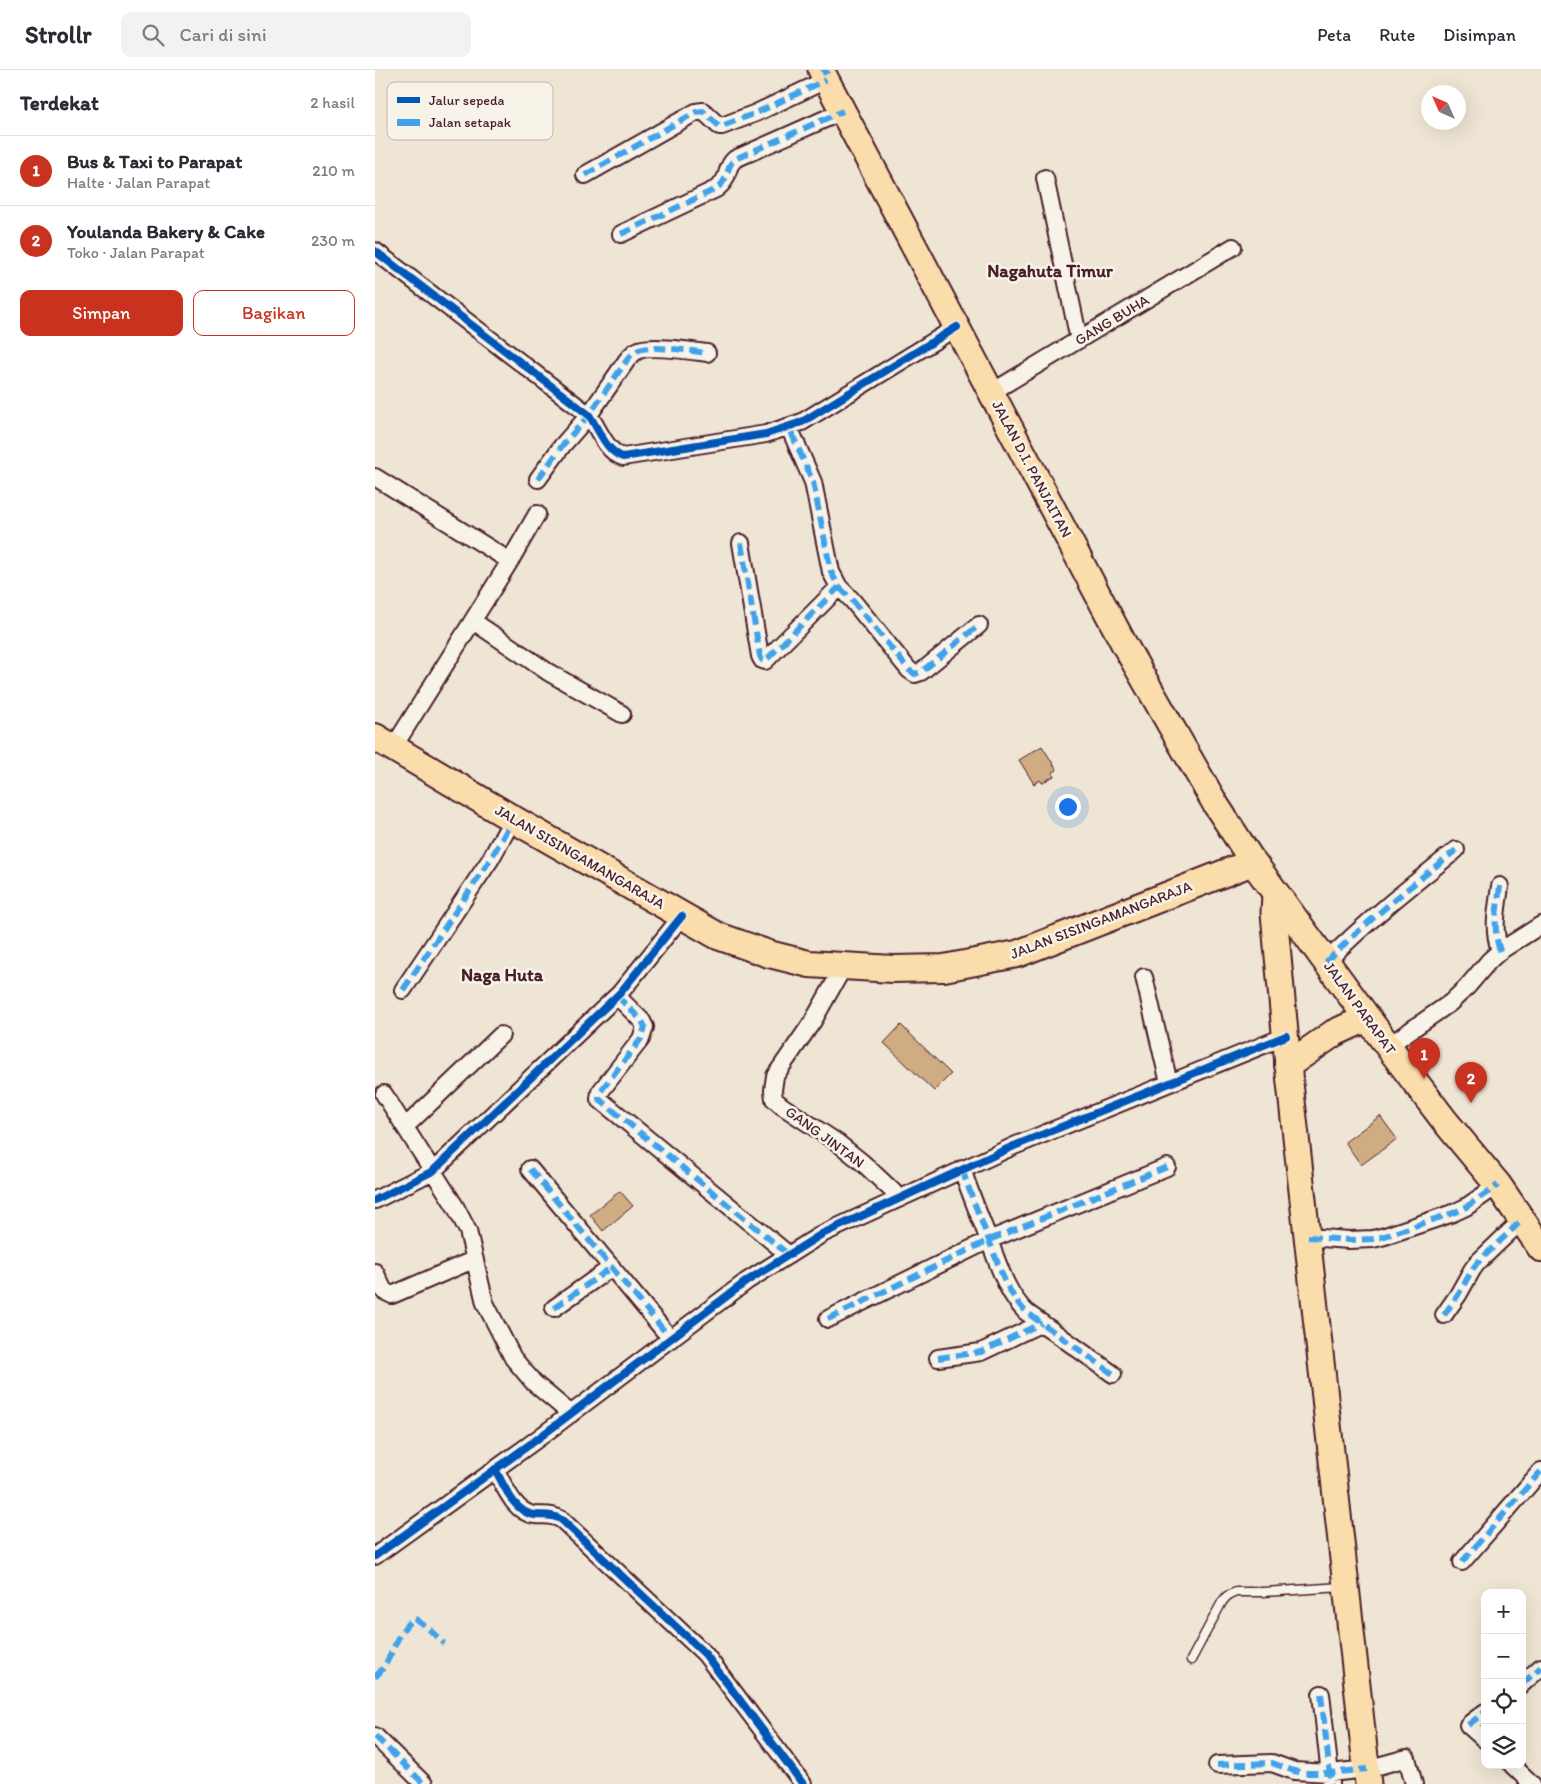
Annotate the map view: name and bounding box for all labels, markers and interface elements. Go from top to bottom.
search box [121,12,471,57]
text: Strollr [25,20,91,49]
icon: search [139,21,167,49]
text: Cari di sini [179,23,267,46]
text: Peta [1317,24,1351,46]
text: Rute [1379,24,1415,46]
text: Disimpan [1443,24,1516,46]
legend [387,82,553,140]
north arrow [1421,85,1466,130]
text: Terdekat [20,90,99,115]
text: Jalur sepeda [429,92,504,109]
text: 2 hasil [310,93,355,112]
text: Jalan setapak [429,114,512,131]
text: Bus & Taxi to Parapat [67,150,242,173]
text: 1 [32,161,40,180]
text: 210 m [312,161,355,180]
text: Halte · Jalan Parapat [67,173,210,192]
text: Youlanda Bakery & Cake [67,220,265,243]
text: 2 [32,231,40,250]
text: 230 m [311,231,355,250]
text: Toko · Jalan Parapat [67,243,205,262]
district label: Nagahuta Timur [987,260,1114,282]
button: Simpan [20,290,183,336]
button: Bagikan [193,290,355,336]
street label: GANG BUHA [1072,291,1153,349]
street label: JALAN D.I. PANJAITAN [988,397,1076,541]
your location [1055,794,1081,820]
street label: JALAN SISINGAMANGARAJA [492,801,668,913]
street label: JALAN SISINGAMANGARAJA [1008,877,1195,963]
street label: JALAN PARAPAT [1320,958,1400,1059]
district label: Naga Huta [461,964,544,986]
pin: 1 [1408,1038,1440,1079]
pin: 2 [1455,1062,1487,1103]
street label: GANG JINTAN [782,1102,868,1172]
map controls [1481,1589,1526,1769]
button: + [1481,1589,1526,1634]
button: − [1481,1634,1526,1679]
button: locate [1481,1679,1526,1724]
button: layers [1481,1724,1526,1769]

